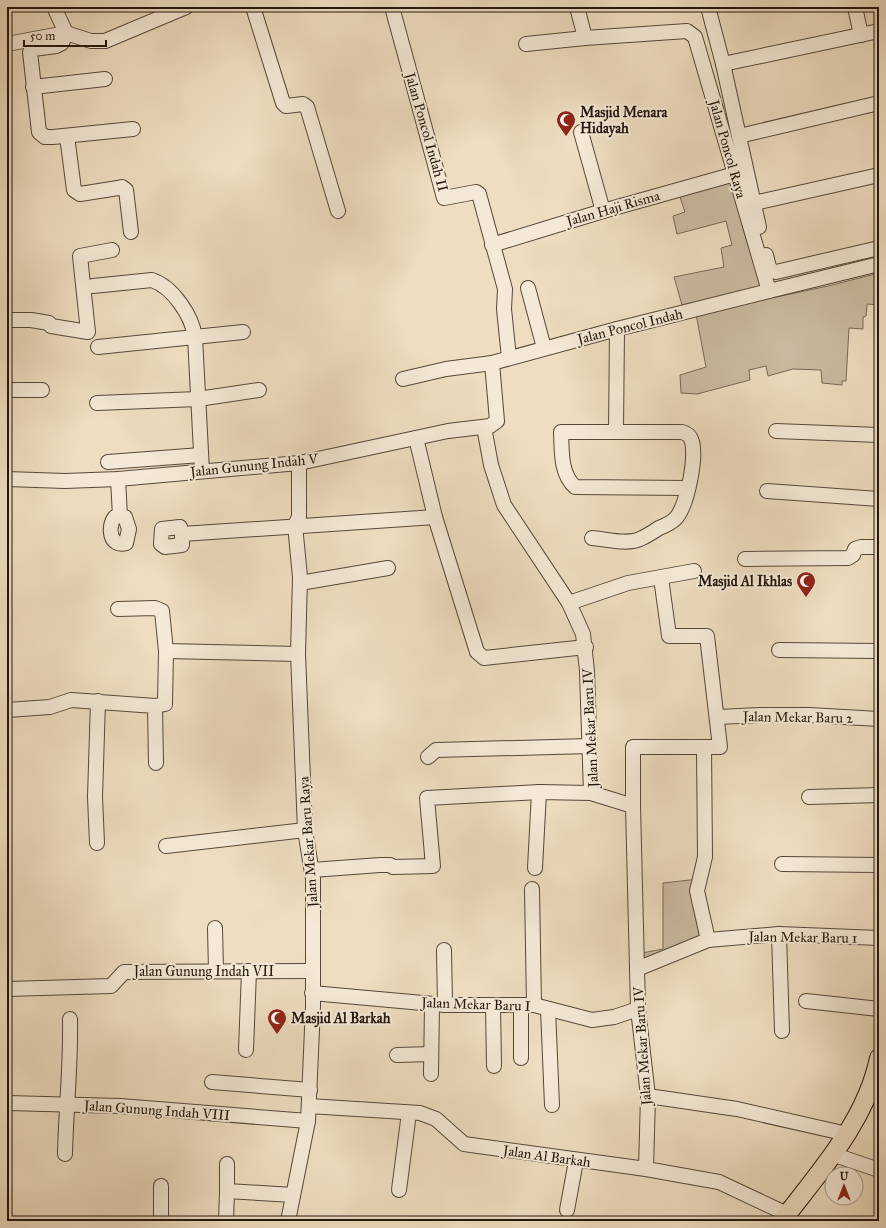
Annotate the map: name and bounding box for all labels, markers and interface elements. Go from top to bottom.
scale bar [24,22,106,48]
text: 50 m [30,29,55,43]
street label: Jalan Poncol Indah II [400,69,452,194]
street label: Jalan Poncol Raya [704,96,750,201]
place label: Masjid Menara Hidayah [580,104,669,138]
mosque icon: Masjid Menara Hidayah [555,109,577,137]
street label: Jalan Haji Risma [563,187,662,231]
street label: Jalan Poncol Indah [574,305,685,349]
street label: Jalan Gunung Indah V [187,450,320,482]
mosque icon: Masjid Al Ikhlas [795,570,817,598]
place label: Masjid Al Ikhlas [698,573,792,591]
street label: Jalan Mekar Baru IV [579,667,603,790]
street label: Jalan Mekar Baru 2 [741,708,853,728]
street label: Jalan Mekar Baru Raya [295,776,323,910]
street label: Jalan Mekar Baru 1 [746,928,858,948]
street label: Jalan Gunung Indah VII [132,963,274,981]
street label: Jalan Mekar Baru IV [630,985,656,1108]
street label: Jalan Mekar Baru I [419,994,531,1016]
mosque icon: Masjid Al Barkah [266,1007,288,1035]
place label: Masjid Al Barkah [291,1010,391,1028]
street label: Jalan Gunung Indah VIII [81,1097,231,1125]
street label: Jalan Al Barkah [500,1142,592,1172]
north arrow [824,1166,864,1206]
text: U [840,1170,849,1183]

